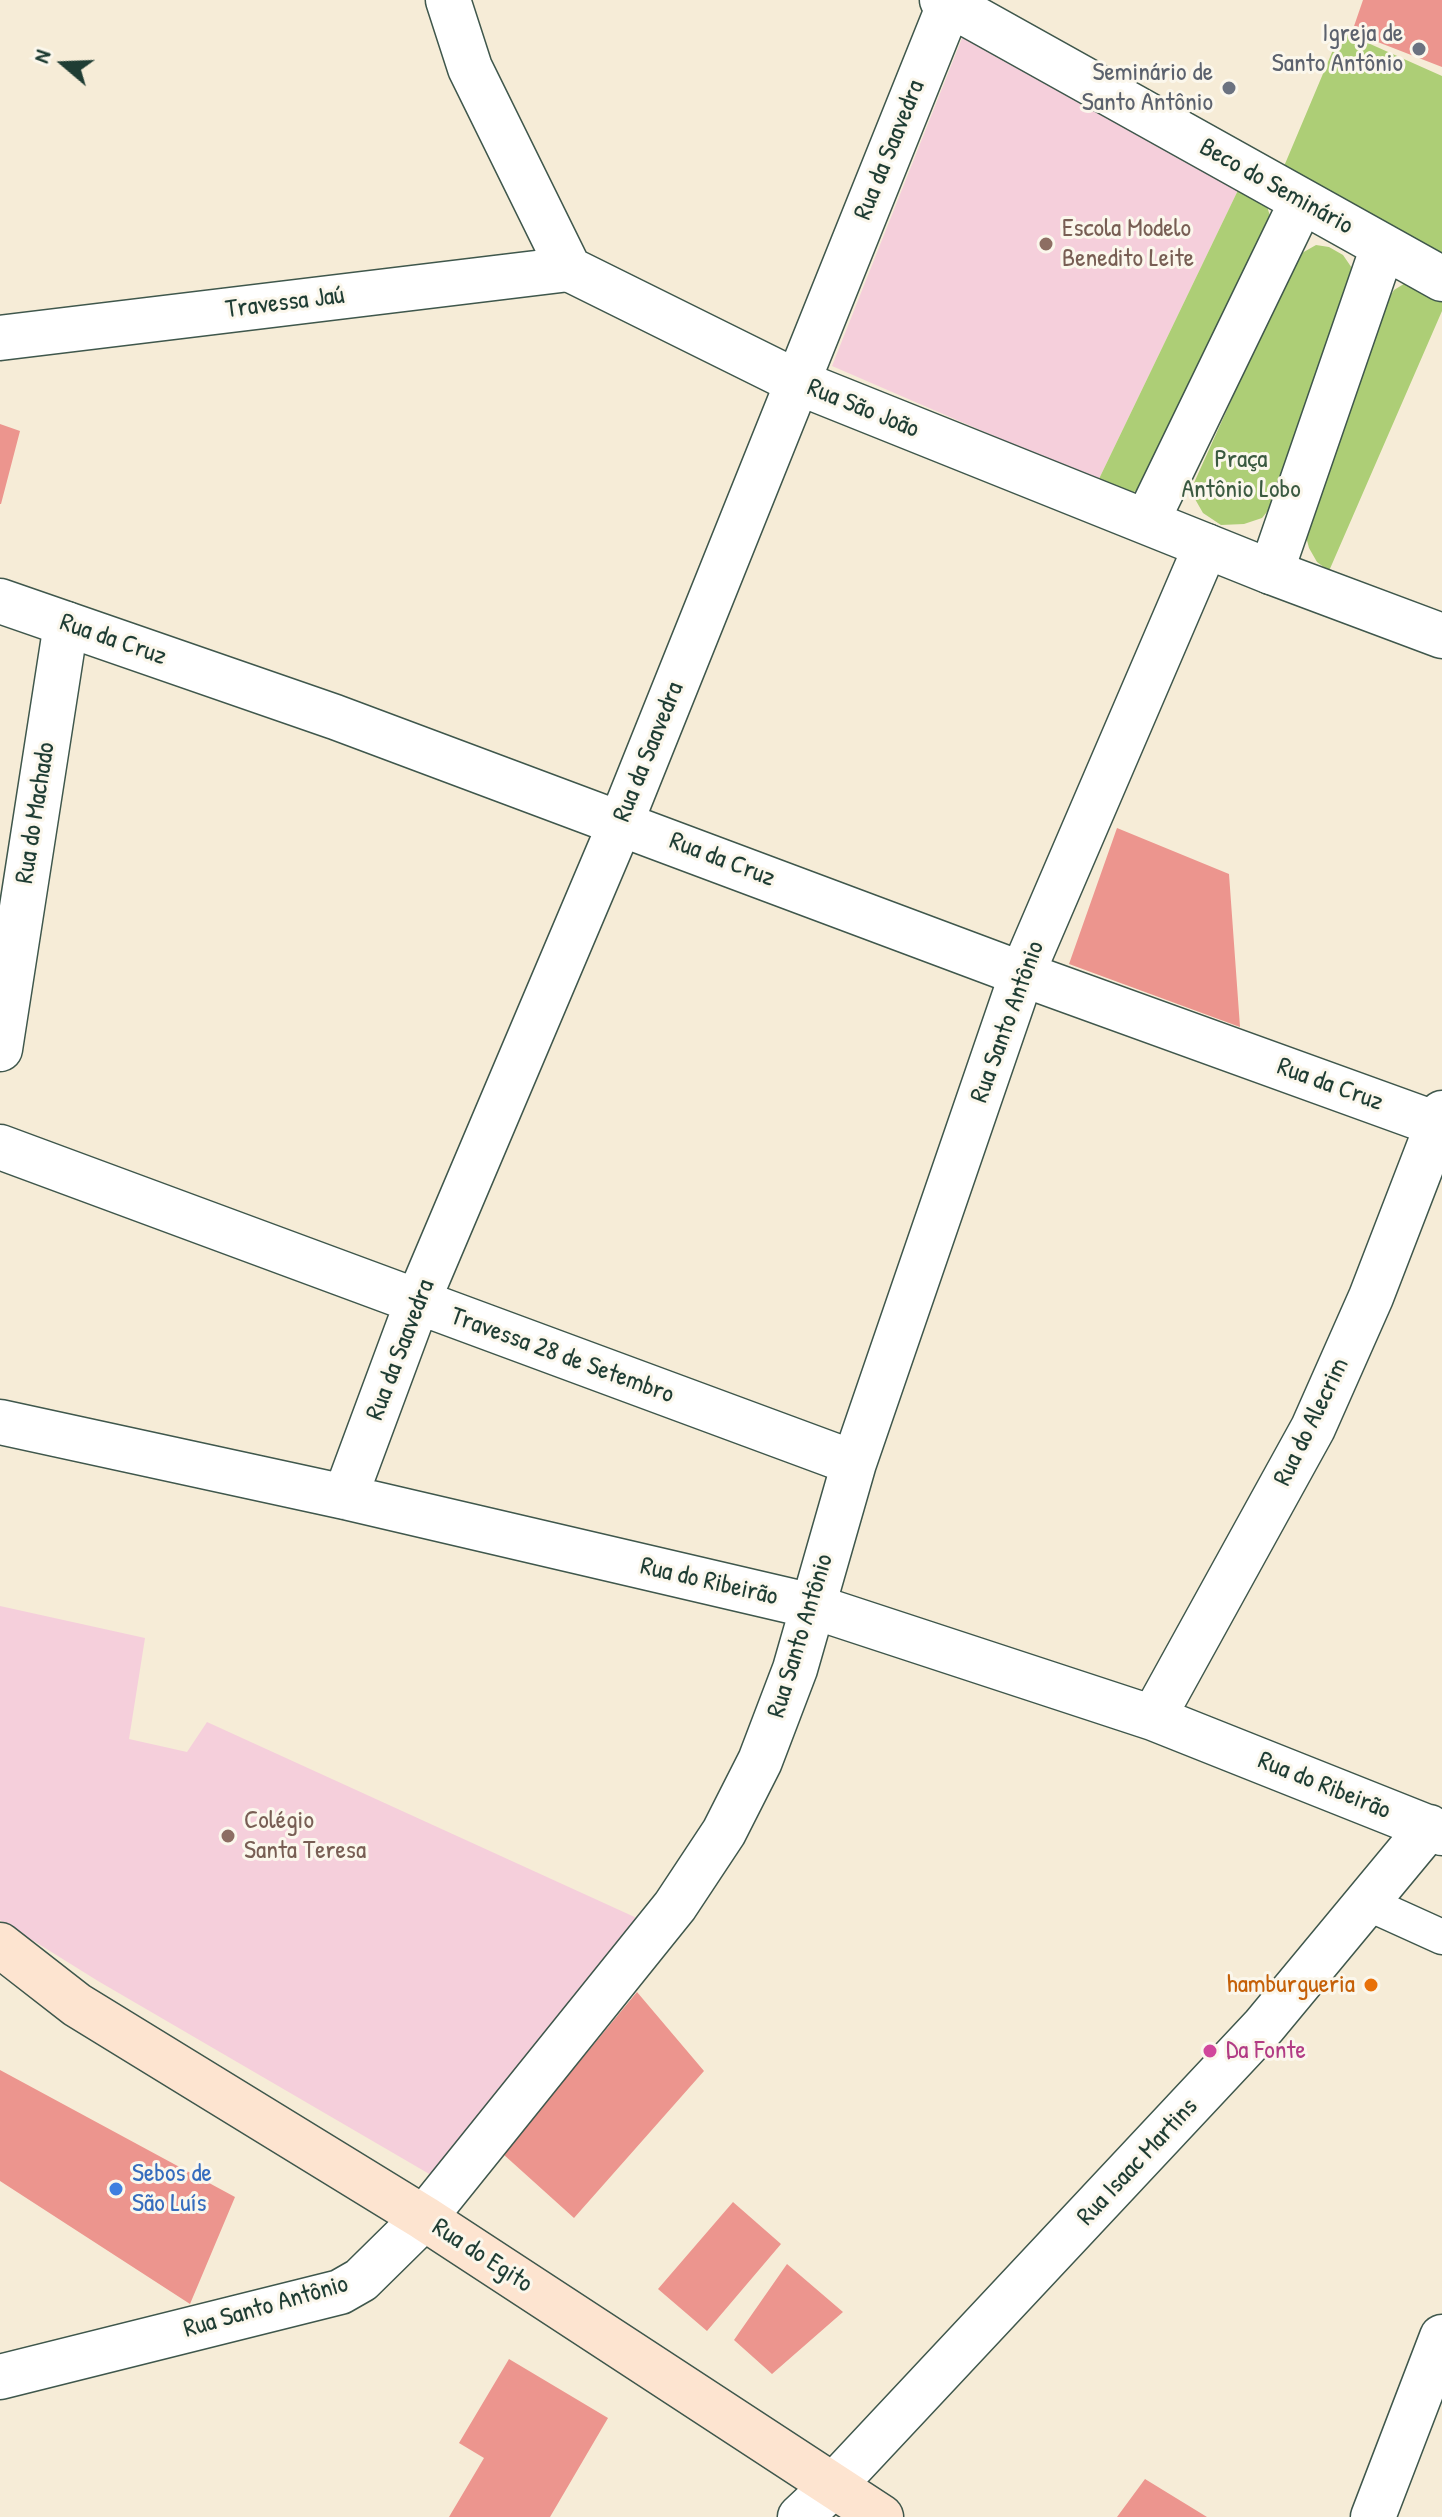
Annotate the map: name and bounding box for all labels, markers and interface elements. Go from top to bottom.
place label: Igreja de Santo Antônio [1272,18,1403,80]
north arrow [24,24,104,104]
marker: Igreja de Santo Antônio [1410,40,1428,58]
text: N [25,46,57,67]
place label: Seminário de Santo Antônio [1082,57,1213,118]
street label: Rua da Saavedra [848,76,932,224]
marker: Seminário de Santo Antônio [1220,79,1238,97]
street label: Beco do Seminário [1194,132,1358,242]
place label: Escola Modelo Benedito Leite [1062,213,1194,274]
marker: Escola Modelo Benedito Leite [1037,235,1055,253]
street label: Travessa Jaú [224,280,346,326]
street label: Rua São João [803,372,923,446]
park label: Praça Antônio Lobo [1181,444,1301,506]
street label: Rua da Cruz [56,607,170,673]
street label: Rua da Saavedra [607,678,691,826]
street label: Rua do Machado [9,740,63,886]
street label: Rua da Cruz [665,826,779,894]
street label: Rua Santo Antônio [964,937,1052,1107]
street label: Rua da Cruz [1273,1051,1387,1119]
street label: Rua da Saavedra [360,1275,442,1425]
street label: Travessa 28 de Setembro [446,1301,678,1411]
street label: Rua do Alecrim [1268,1353,1356,1491]
street label: Rua Santo Antônio [761,1550,841,1722]
street label: Rua do Ribeirão [637,1551,781,1613]
street label: Rua do Ribeirão [1253,1745,1395,1827]
place label: Colégio Santa Teresa [244,1805,366,1866]
marker: Colégio Santa Teresa [219,1827,237,1845]
place label: hamburgueria [1227,1969,1355,2001]
marker: hamburgueria [1362,1976,1380,1994]
place label: Da Fonte [1226,2035,1306,2067]
marker: Da Fonte [1201,2042,1219,2060]
street label: Rua Isaac Martins [1071,2092,1205,2232]
place label: Sebos de São Luís [132,2158,212,2220]
marker: Sebos de São Luís [107,2180,125,2198]
street label: Rua do Egito [426,2212,538,2300]
street label: Rua Santo Antônio [180,2269,352,2345]

